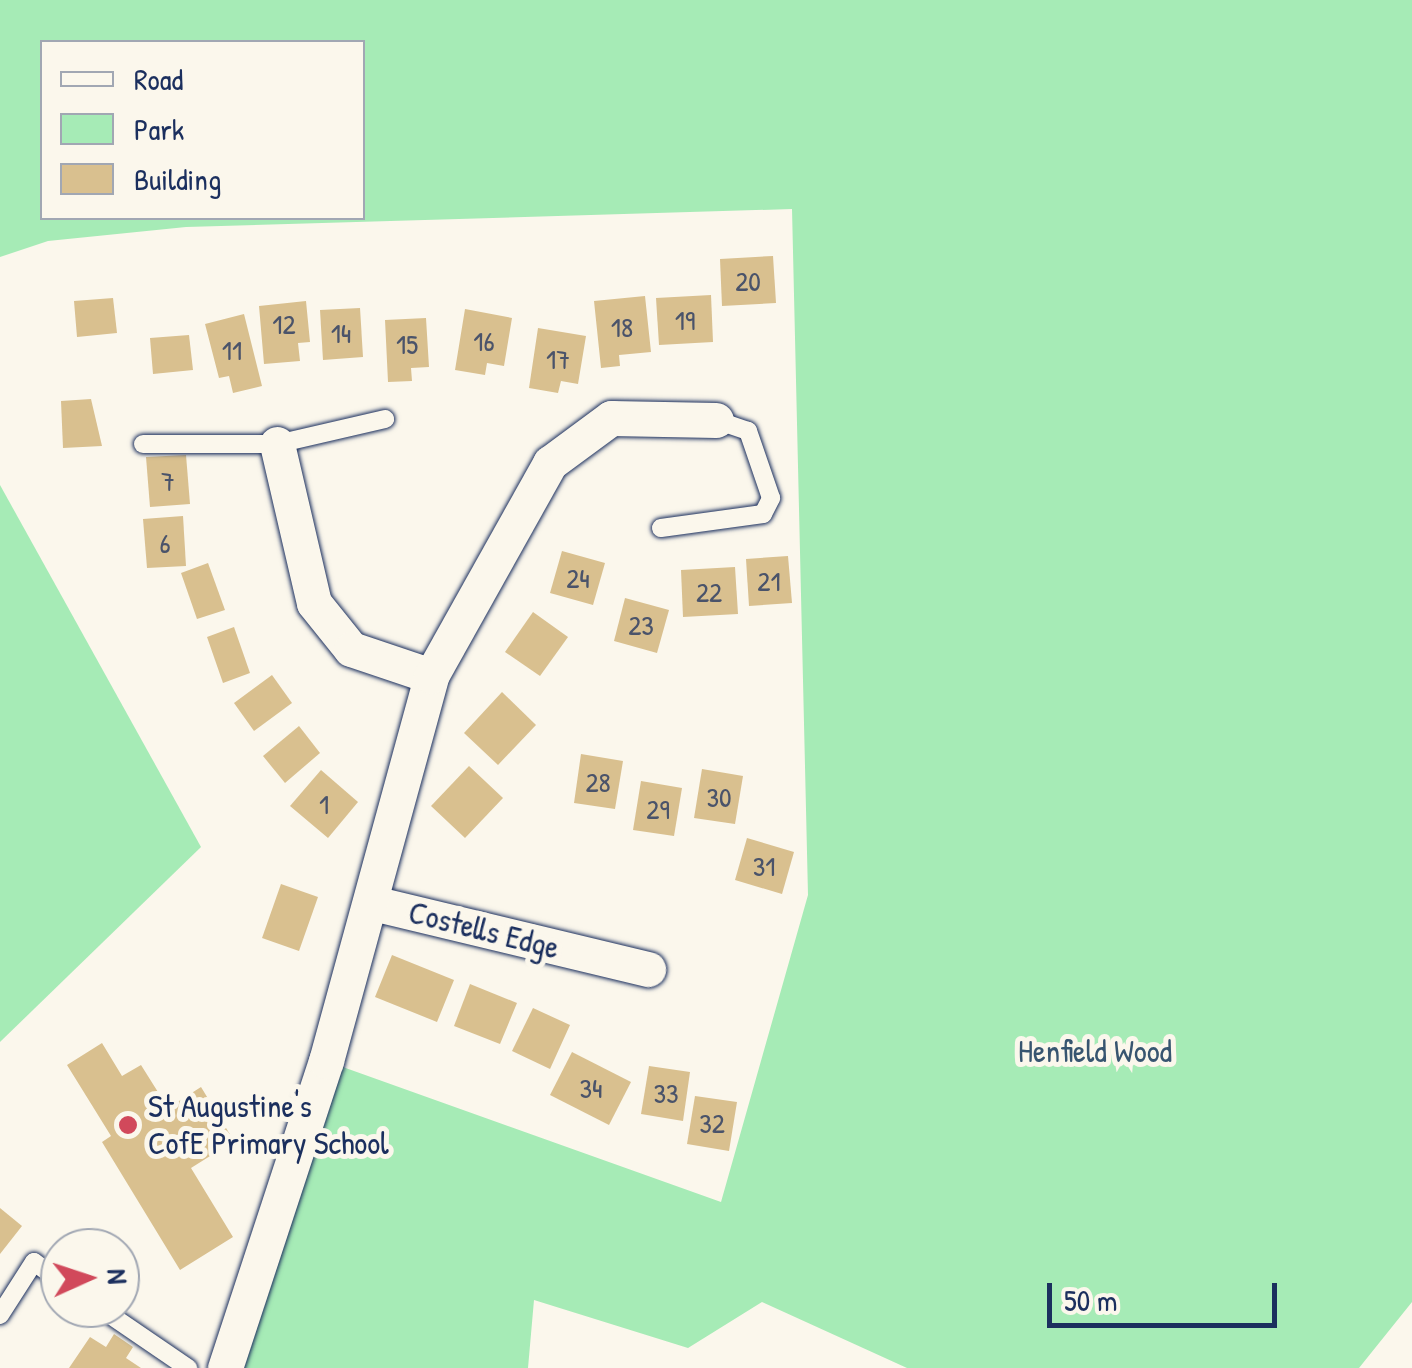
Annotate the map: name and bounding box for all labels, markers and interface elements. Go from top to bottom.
legend [40,40,365,220]
text: Road [134,59,183,99]
text: Park [134,109,184,149]
text: Building [134,159,221,199]
house number: 20 [735,264,761,298]
house number: 19 [675,303,695,337]
house number: 12 [272,307,296,341]
house number: 18 [611,310,633,344]
house number: 14 [331,316,351,350]
house number: 16 [473,324,495,358]
house number: 15 [396,327,418,361]
house number: 11 [222,333,242,367]
house number: 17 [546,342,570,376]
house number: 7 [161,464,175,498]
house number: 6 [159,526,171,560]
house number: 24 [566,561,590,595]
house number: 21 [757,564,781,598]
house number: 22 [696,575,722,609]
house number: 23 [628,608,654,642]
house number: 28 [585,765,611,799]
house number: 30 [706,780,732,814]
house number: 1 [319,787,329,821]
house number: 29 [646,792,670,826]
house number: 31 [753,849,775,883]
street label: Costells Edge [405,893,563,967]
park label: Henfield Wood [1018,1032,1172,1070]
house number: 34 [579,1071,603,1105]
house number: 33 [653,1076,679,1110]
place label: St Augustine's CofE Primary School [148,1088,389,1163]
house number: 32 [699,1106,725,1140]
marker: St Augustine's CofE Primary School [117,1114,139,1136]
north arrow [40,1228,140,1328]
scale bar [1052,1263,1282,1325]
text: N [99,1268,137,1285]
text: 50 m [1064,1280,1117,1320]

